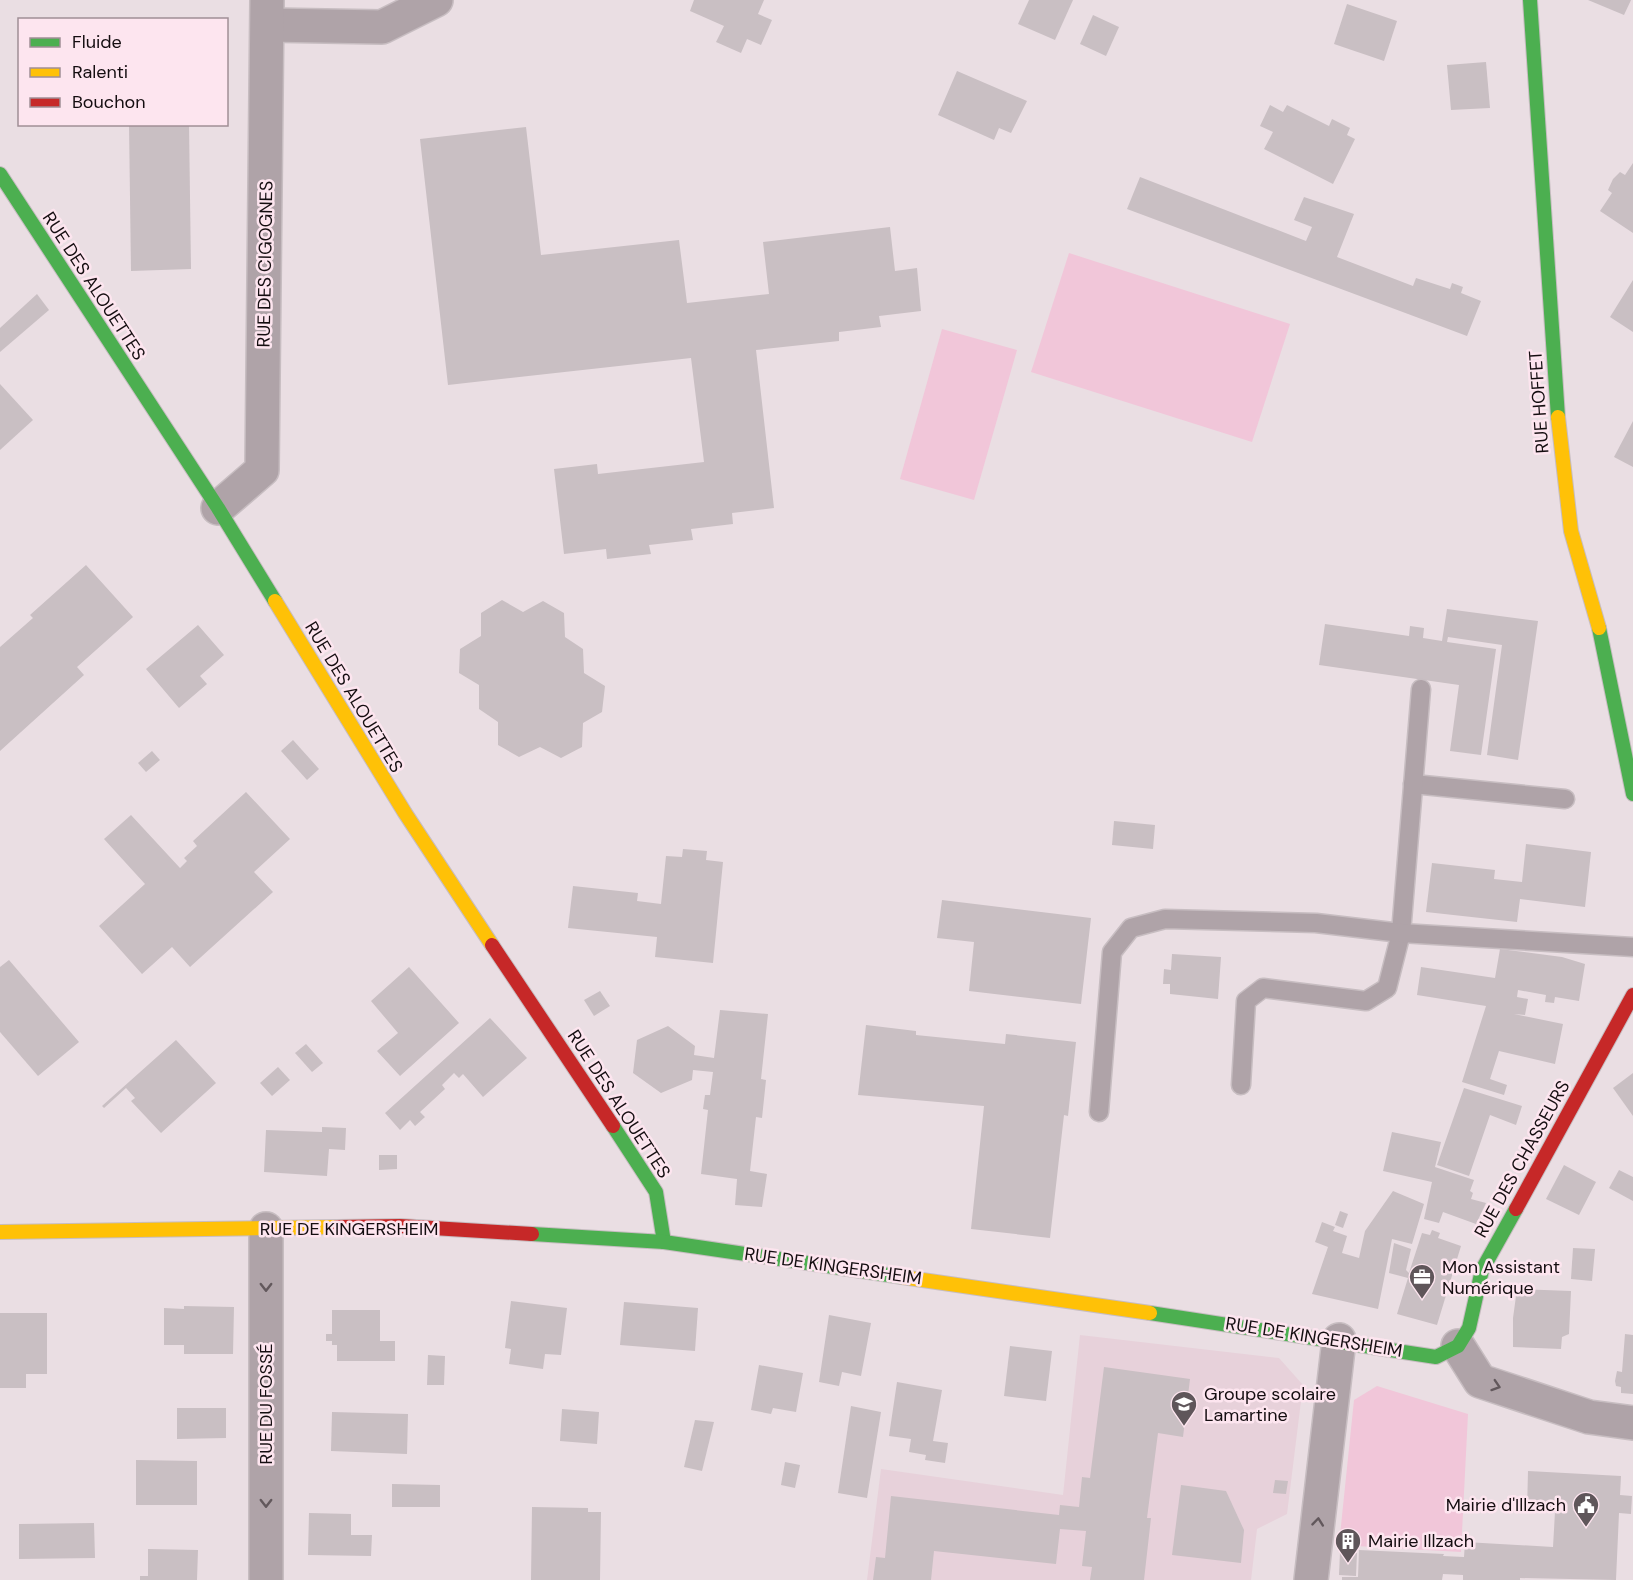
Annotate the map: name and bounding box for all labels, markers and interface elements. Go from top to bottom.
legend [18,18,228,126]
text: Fluide [72,30,122,54]
text: Ralenti [72,60,128,84]
text: Bouchon [72,90,146,114]
street label: RUE DES CIGOGNES [252,180,278,348]
street label: RUE DES ALOUETTES [37,207,151,365]
street label: RUE HOFFET [1523,350,1555,454]
street label: RUE DES ALOUETTES [299,617,409,777]
street label: RUE DES ALOUETTES [562,1025,676,1183]
street label: RUE DES CHASSEURS [1469,1076,1575,1242]
street label: RUE DE KINGERSHEIM [260,1217,438,1241]
street label: RUE DE KINGERSHEIM [743,1242,923,1290]
place label: Mon Assistant Numérique [1442,1255,1560,1300]
office icon: Mon Assistant Numérique [1407,1262,1437,1300]
one-way arrow [260,1283,272,1292]
street label: RUE DE KINGERSHEIM [1224,1311,1404,1363]
street label: RUE DU FOSSÉ [254,1343,278,1465]
one-way arrow [1490,1379,1501,1392]
place label: Groupe scolaire Lamartine [1204,1382,1336,1427]
school or university icon: Groupe scolaire Lamartine [1169,1389,1199,1427]
public building icon: Mairie d'Illzach [1571,1490,1601,1528]
place label: Mairie d'Illzach [1446,1493,1566,1517]
one-way arrow [260,1499,272,1508]
one-way arrow [1311,1517,1324,1526]
building icon: Mairie Illzach [1333,1526,1363,1564]
place label: Mairie Illzach [1368,1529,1474,1553]

